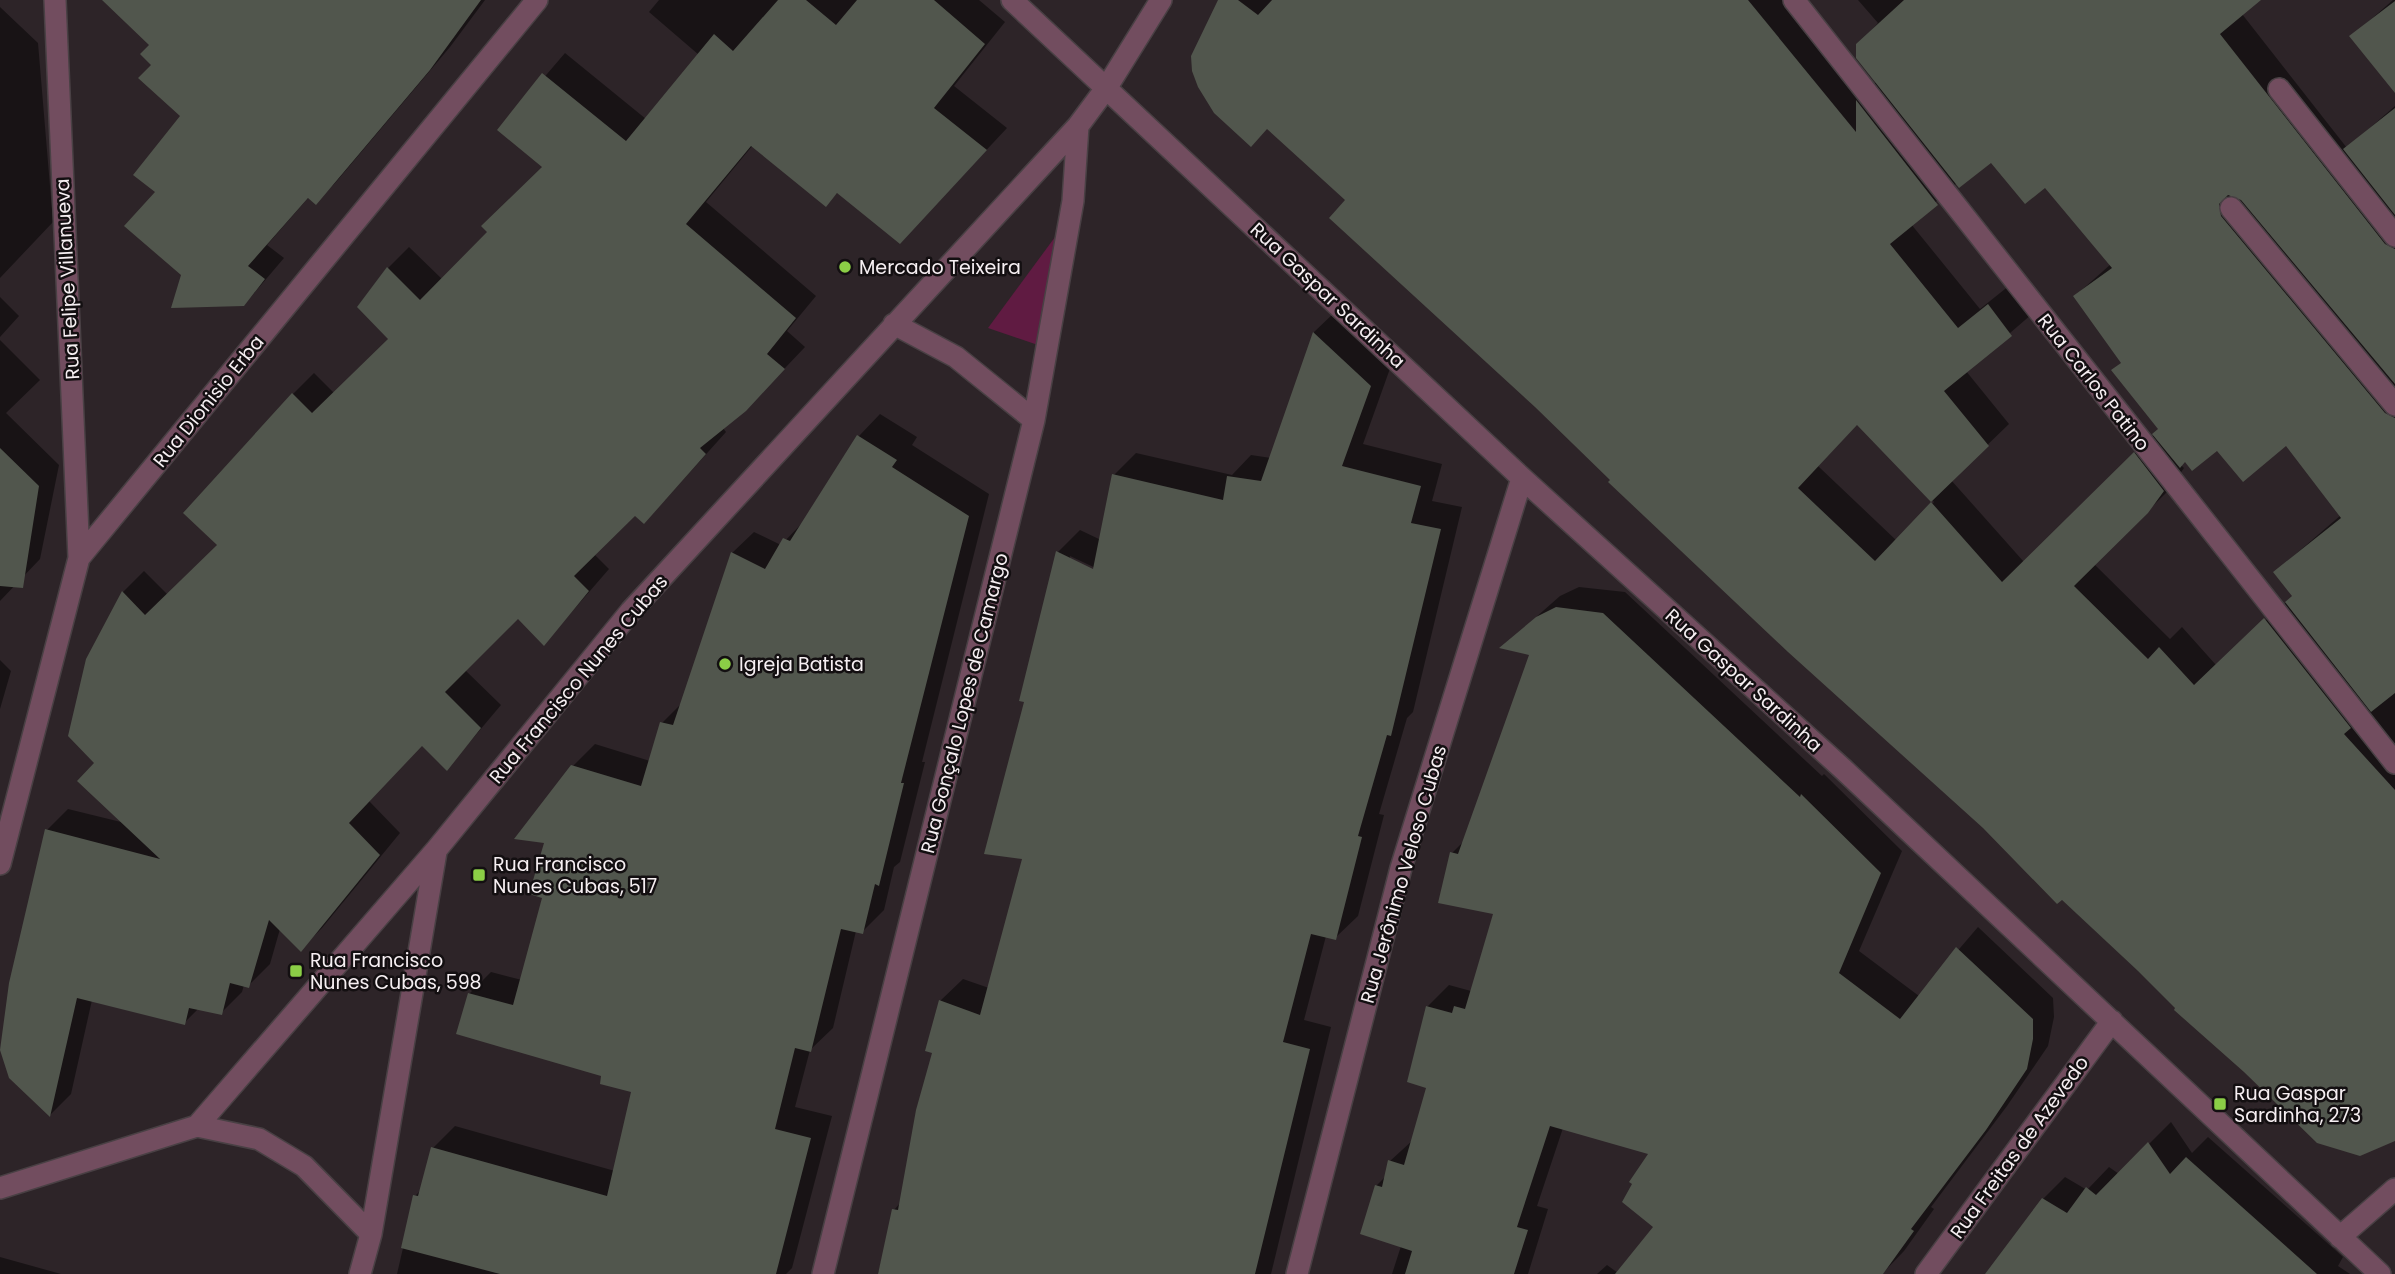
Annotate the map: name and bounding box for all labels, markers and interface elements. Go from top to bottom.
street label: Rua Felipe Villanueva [49,178,86,380]
street label: Rua Gaspar Sardinha [1244,216,1411,374]
place label: Mercado Teixeira [859,254,1021,281]
marker: Mercado Teixeira [837,259,853,275]
street label: Rua Carlos Patino [2031,308,2156,457]
street label: Rua Dionisio Erba [147,329,270,473]
street label: Rua Gonçalo Lopes de Camargo [914,550,1015,856]
street label: Rua Francisco Nunes Cubas [483,569,674,790]
street label: Rua Gaspar Sardinha [1659,602,1828,758]
place label: Igreja Batista [739,651,864,678]
marker: Igreja Batista [717,656,733,672]
street label: Rua Jerônimo Veloso Cubas [1354,742,1453,1006]
place label: Rua Francisco Nunes Cubas, 517 [493,851,657,900]
marker: Rua Francisco Nunes Cubas, 517 [471,867,487,883]
place label: Rua Francisco Nunes Cubas, 598 [310,947,482,996]
marker: Rua Francisco Nunes Cubas, 598 [288,963,304,979]
street label: Rua Freitas de Azevedo [1944,1050,2095,1244]
place label: Rua Gaspar Sardinha, 273 [2234,1080,2361,1129]
marker: Rua Gaspar Sardinha, 273 [2212,1096,2228,1112]

